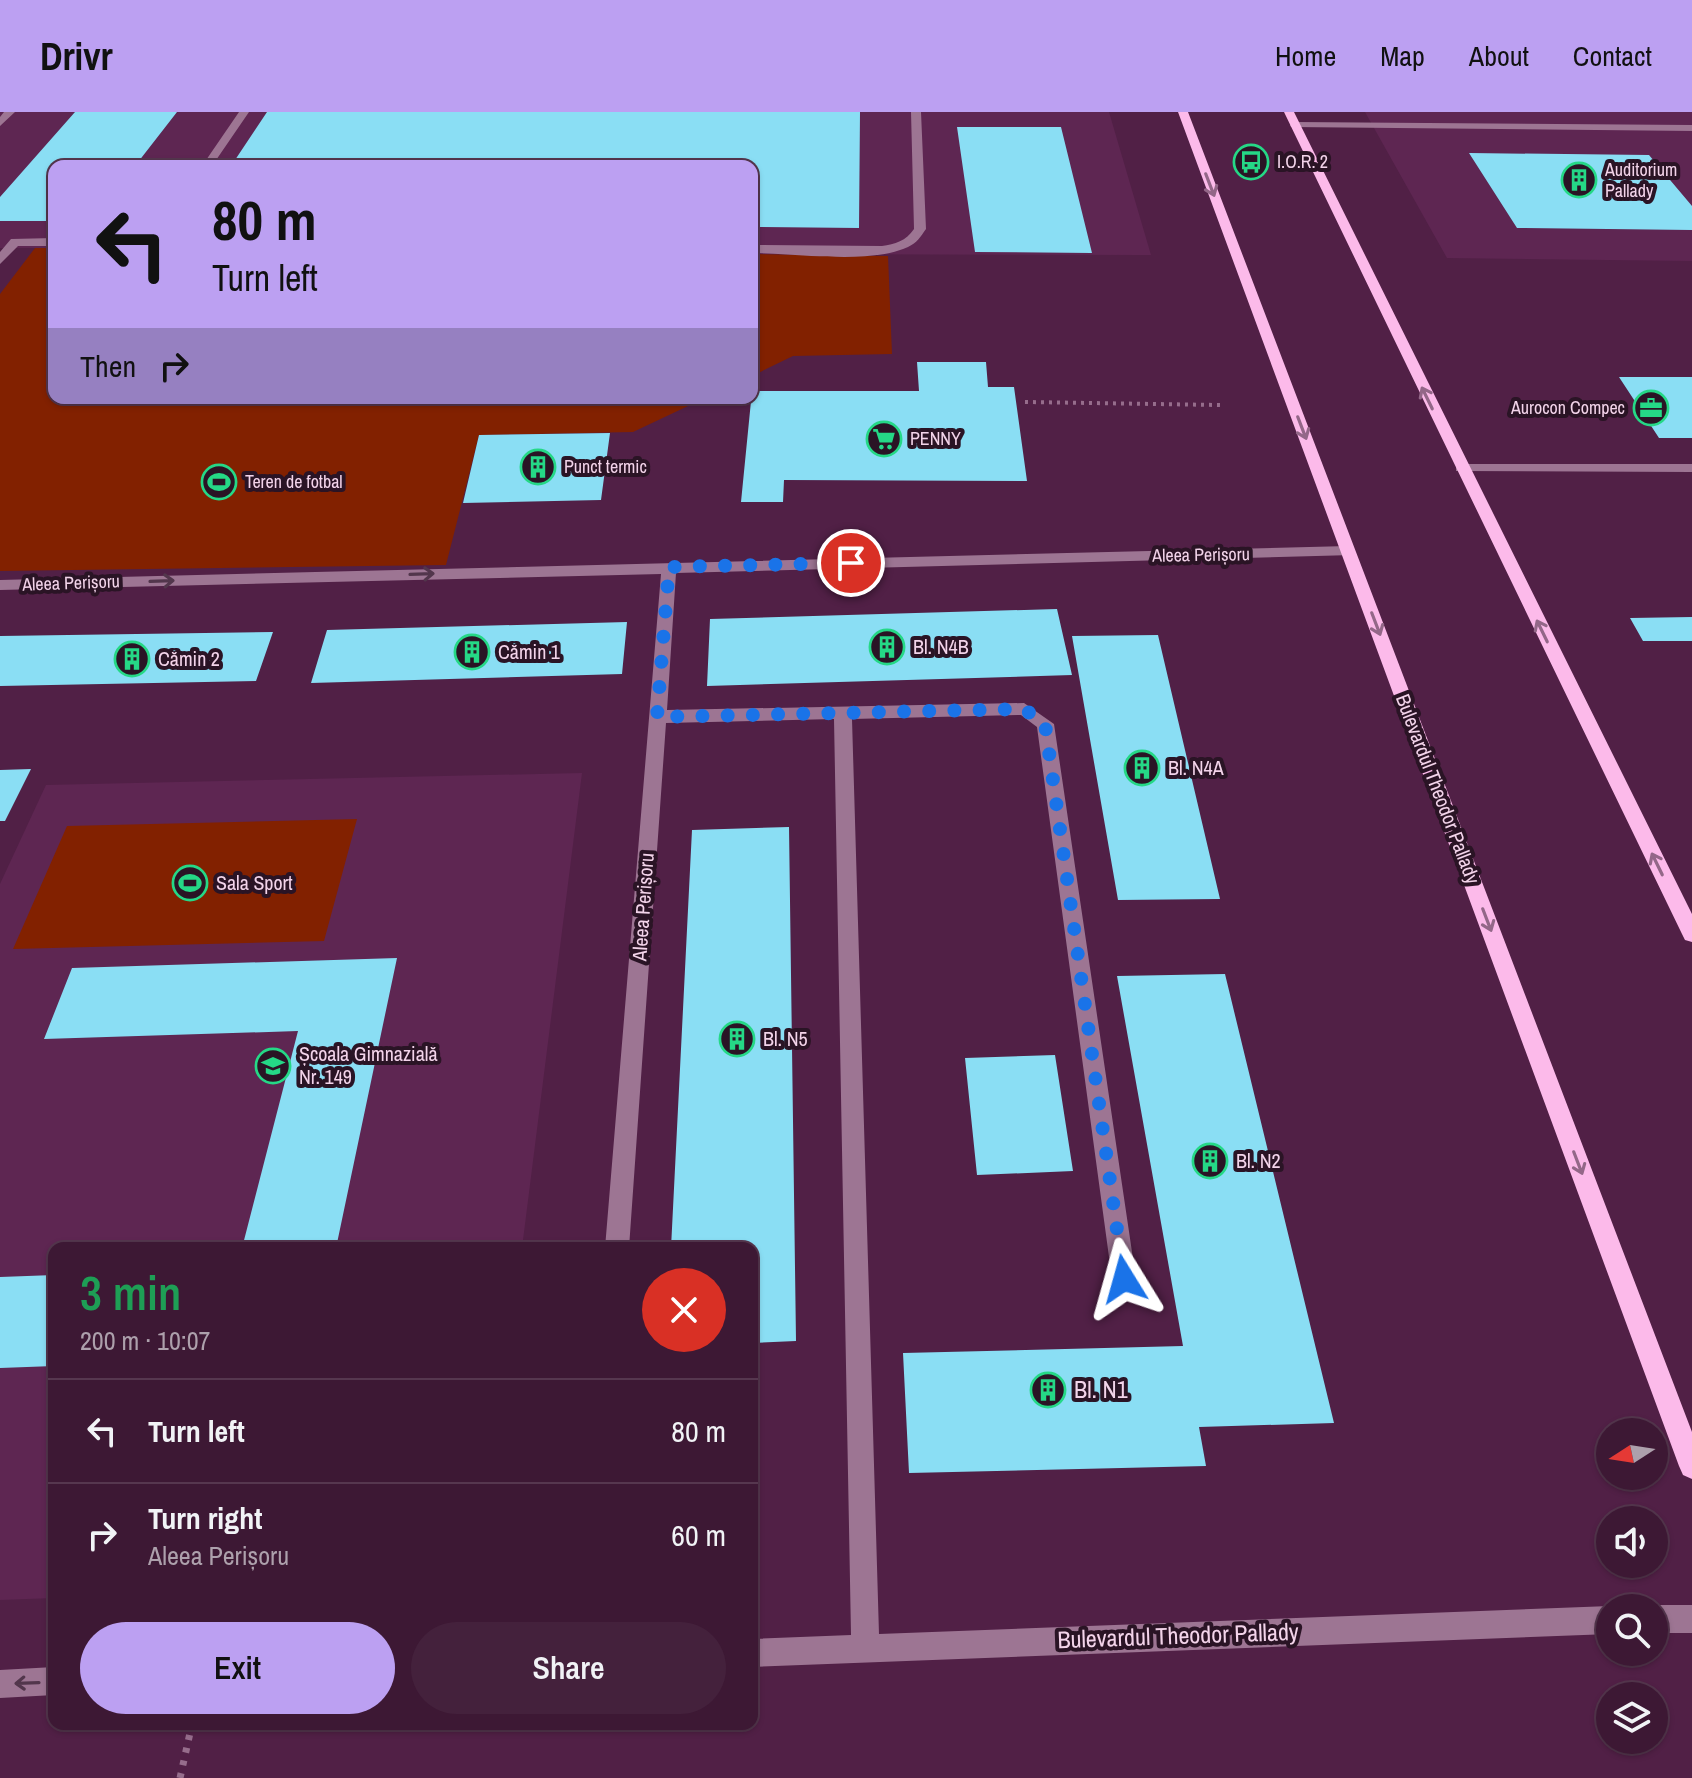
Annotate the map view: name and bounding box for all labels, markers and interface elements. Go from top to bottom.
text: Drivr [40,31,113,82]
text: Home [1275,37,1336,75]
text: Map [1380,37,1425,75]
text: About [1469,37,1529,75]
text: Contact [1573,37,1652,75]
bus stop icon: I.O.R. 2 [1232,143,1270,181]
place label: I.O.R. 2 [1277,149,1328,174]
place label: Auditorium Pallady [1604,157,1677,203]
building icon: Auditorium Pallady [1560,161,1598,199]
one-way arrow [1204,172,1218,197]
text: 80 m [212,182,317,257]
icon: left [80,192,184,296]
text: Turn left [212,254,318,302]
icon: right [152,344,196,388]
text: Then [80,346,136,386]
one-way arrow [1419,386,1434,410]
office icon: Aurocon Compec [1632,389,1670,427]
place label: Aurocon Compec [1510,395,1625,420]
one-way arrow [1296,415,1310,440]
supermarket icon: PENNY [865,420,903,458]
place label: PENNY [910,426,961,451]
building icon: Punct termic [519,448,557,486]
place label: Punct termic [564,454,647,479]
sports icon: Teren de fotbal [200,463,238,501]
place label: Teren de fotbal [245,469,343,494]
pin [817,529,885,597]
icon: arrive [829,541,873,585]
street label: Aleea Perișoru [1151,541,1250,568]
one-way arrow [408,566,435,581]
street label: Aleea Perișoru [21,568,120,597]
one-way arrow [148,573,175,588]
one-way arrow [1370,611,1384,636]
one-way arrow [1534,620,1549,644]
building icon: Bl. N4B [868,628,906,666]
building icon: Cămin 1 [453,633,491,671]
place label: Bl. N4B [913,633,969,660]
place label: Cămin 1 [498,638,560,665]
building icon: Cămin 2 [113,640,151,678]
place label: Cămin 2 [158,645,220,672]
street label: Bulevardul Theodor Pallady [1390,690,1487,888]
building icon: Bl. N4A [1123,749,1161,787]
place label: Bl. N4A [1168,754,1224,781]
street label: Aleea Perișoru [625,852,660,963]
one-way arrow [1649,853,1665,877]
sports icon: Sala Sport [171,864,209,902]
place label: Sala Sport [216,869,293,896]
one-way arrow [1481,907,1495,932]
building icon: Bl. N5 [718,1020,756,1058]
place label: Bl. N5 [763,1025,808,1052]
place label: Școala Gimnazială Nr. 149 [299,1040,438,1090]
school or university icon: Școala Gimnazială Nr. 149 [254,1047,292,1085]
building icon: Bl. N2 [1191,1142,1229,1180]
place label: Bl. N2 [1236,1147,1281,1174]
one-way arrow [1572,1151,1586,1175]
position arrow [1082,1237,1166,1321]
text: 3 min [80,1260,181,1325]
button: close [642,1268,726,1352]
text: 200 m · 10:07 [80,1323,210,1358]
building icon: Bl. N1 [1029,1371,1067,1409]
place label: Bl. N1 [1074,1373,1128,1405]
icon: left [80,1409,124,1453]
text: Turn left [148,1411,245,1451]
text: 80 m [671,1411,726,1451]
north arrow [1596,1418,1668,1490]
map controls [1596,1418,1668,1754]
text: Turn right [148,1498,262,1538]
button: sound [1596,1506,1668,1578]
icon: right [80,1513,124,1557]
text: 60 m [671,1515,726,1555]
text: Aleea Perișoru [148,1538,289,1573]
button: search [1596,1594,1668,1666]
street label: Bulevardul Theodor Pallady [1057,1615,1299,1655]
button: Exit [80,1622,395,1714]
button: Share [411,1622,726,1714]
one-way arrow [14,1675,41,1690]
button: layers [1596,1682,1668,1754]

